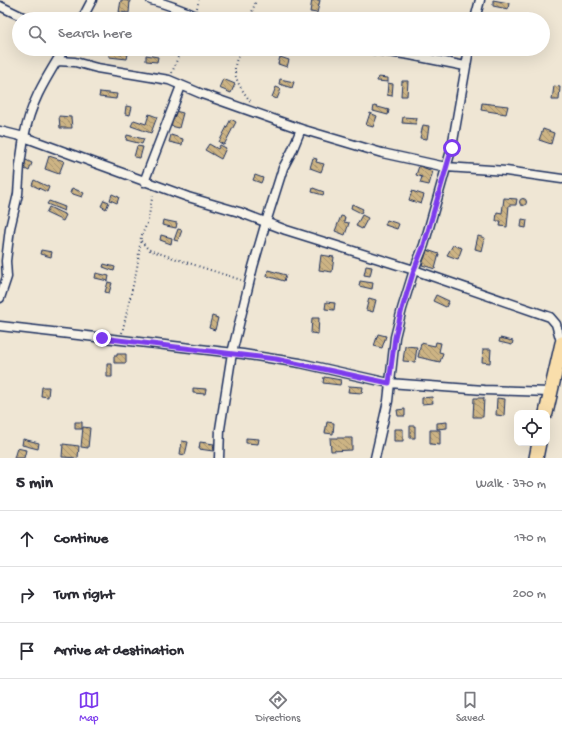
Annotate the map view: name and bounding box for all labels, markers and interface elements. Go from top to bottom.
search box [12,12,550,56]
icon: search [26,23,48,45]
text: Search here [58,25,132,43]
route start [443,139,461,157]
route end [93,329,111,347]
map controls [514,410,550,446]
button: locate [514,410,550,446]
text: 5 min [16,474,53,494]
text: Walk · 370 m [476,477,546,492]
icon: ahead [16,528,38,550]
text: Continue [54,530,108,548]
text: 170 m [514,531,546,546]
icon: right [16,584,38,606]
text: Turn right [54,586,114,604]
text: 200 m [513,587,546,602]
icon: arrive [16,640,38,662]
text: Arrive at destination [54,642,184,660]
tab: Map [78,689,100,725]
tab: Directions [256,689,300,725]
tab: Saved [456,689,484,725]

